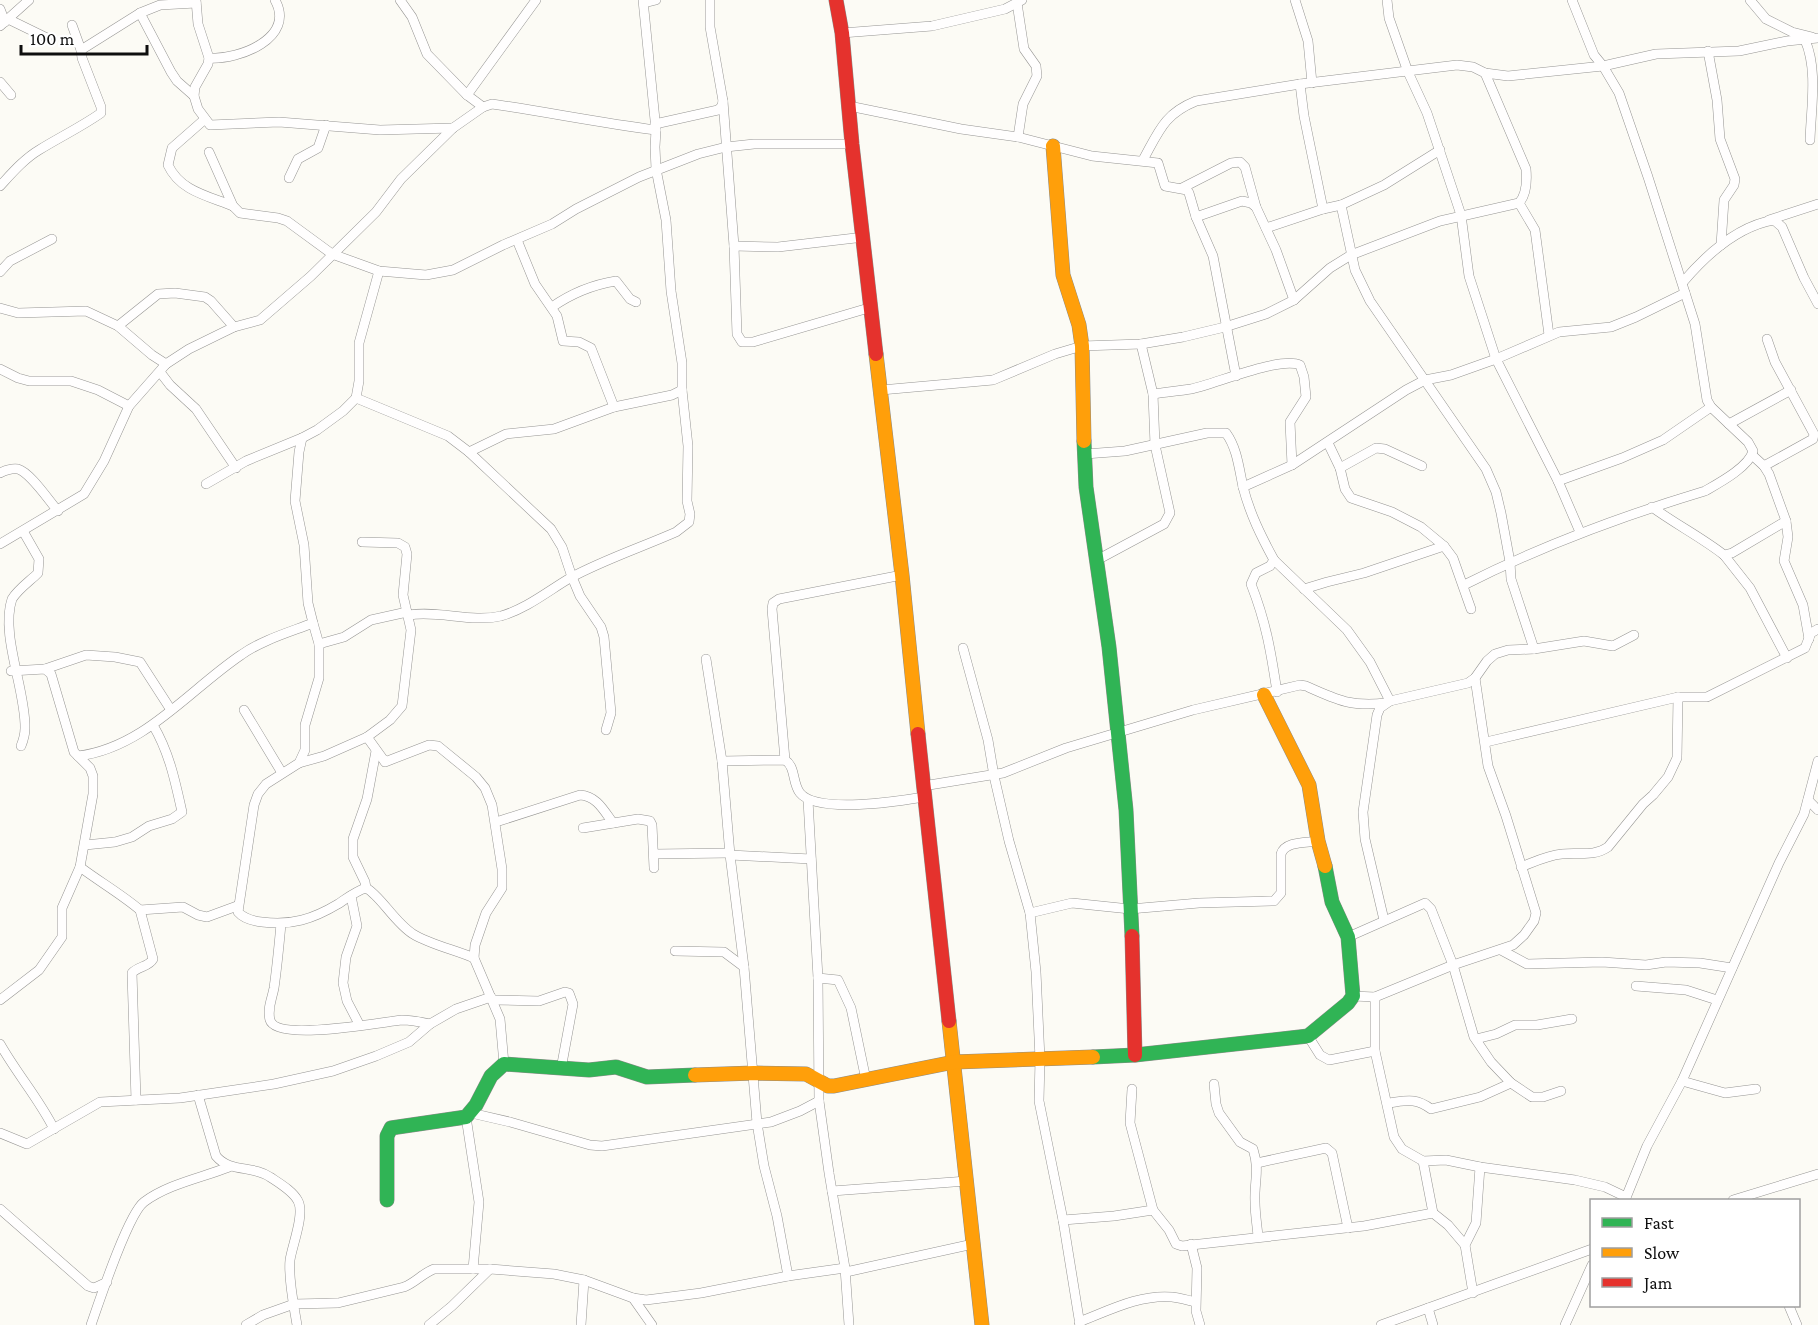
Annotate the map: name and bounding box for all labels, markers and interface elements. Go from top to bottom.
scale bar [21,18,147,56]
text: 100 m [30,29,75,49]
legend [1590,1199,1800,1307]
text: Fast [1644,1213,1675,1233]
text: Slow [1644,1243,1680,1263]
text: Jam [1642,1273,1673,1293]

